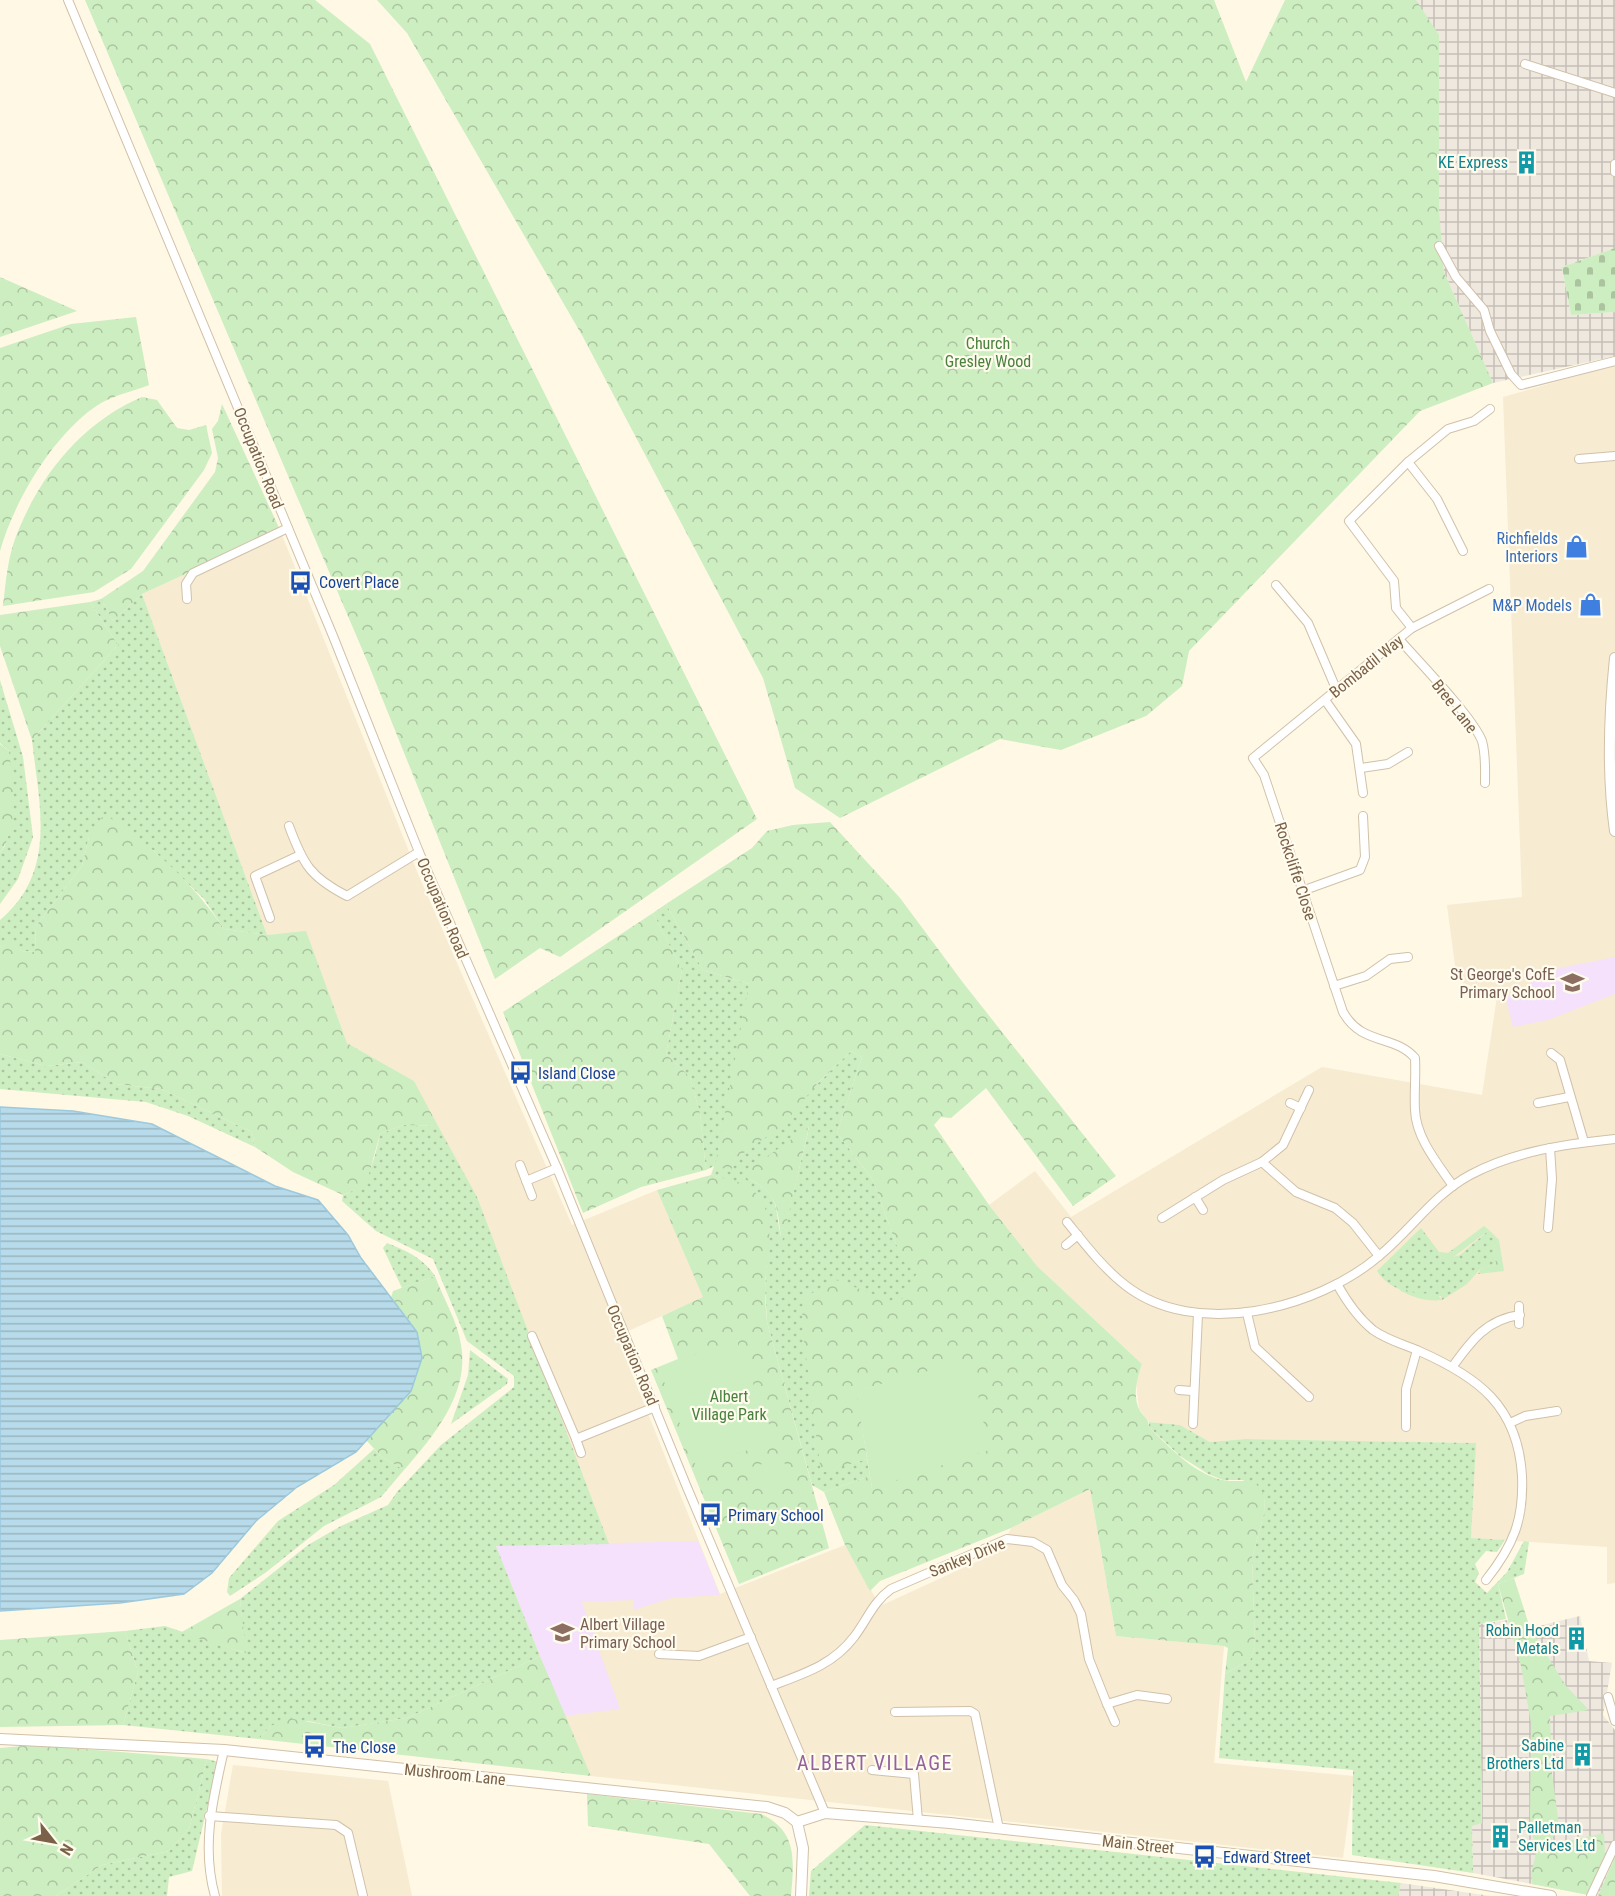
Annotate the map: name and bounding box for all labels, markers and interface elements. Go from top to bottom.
building icon: KE Express [1513,149,1539,175]
place label: KE Express [1438,153,1508,172]
park label: Church Gresley Wood [945,334,1031,371]
street label: Occupation Road [230,405,288,512]
place label: Richfields Interiors [1496,529,1558,566]
shop icon: Richfields Interiors [1563,534,1589,560]
bus stop icon: Covert Place [288,569,314,595]
place label: Covert Place [319,573,399,592]
shop icon: M&P Models [1577,592,1603,618]
place label: M&P Models [1492,596,1572,615]
street label: Bombadil Way [1326,631,1407,702]
street label: Bree Lane [1428,676,1481,737]
street label: Rockcliffe Close [1271,820,1320,923]
street label: Occupation Road [413,855,472,961]
place label: St George's CofE Primary School [1450,965,1555,1002]
school or university icon: St George's CofE Primary School [1560,970,1586,996]
bus stop icon: Island Close [507,1060,533,1086]
place label: Island Close [538,1064,616,1083]
street label: Occupation Road [603,1302,662,1408]
park label: Albert Village Park [691,1387,767,1424]
bus stop icon: Primary School [697,1502,723,1528]
place label: Primary School [728,1506,824,1525]
street label: Sankey Drive [926,1534,1008,1581]
place label: Albert Village Primary School [580,1615,676,1652]
school or university icon: Albert Village Primary School [549,1620,575,1646]
place label: Robin Hood Metals [1486,1621,1559,1658]
building icon: Robin Hood Metals [1564,1626,1590,1652]
bus stop icon: The Close [302,1734,328,1760]
place label: Sabine Brothers Ltd [1486,1736,1564,1773]
place label: The Close [333,1738,396,1757]
building icon: Sabine Brothers Ltd [1569,1741,1595,1767]
district label: ALBERT VILLAGE [797,1751,953,1775]
street label: Mushroom Lane [403,1760,507,1789]
north arrow [24,1812,84,1872]
place label: Palletman Services Ltd [1518,1818,1595,1855]
building icon: Palletman Services Ltd [1487,1823,1513,1849]
street label: Main Street [1101,1831,1175,1858]
text: N [56,1840,77,1859]
bus stop icon: Edward Street [1192,1844,1218,1870]
place label: Edward Street [1223,1848,1311,1867]

